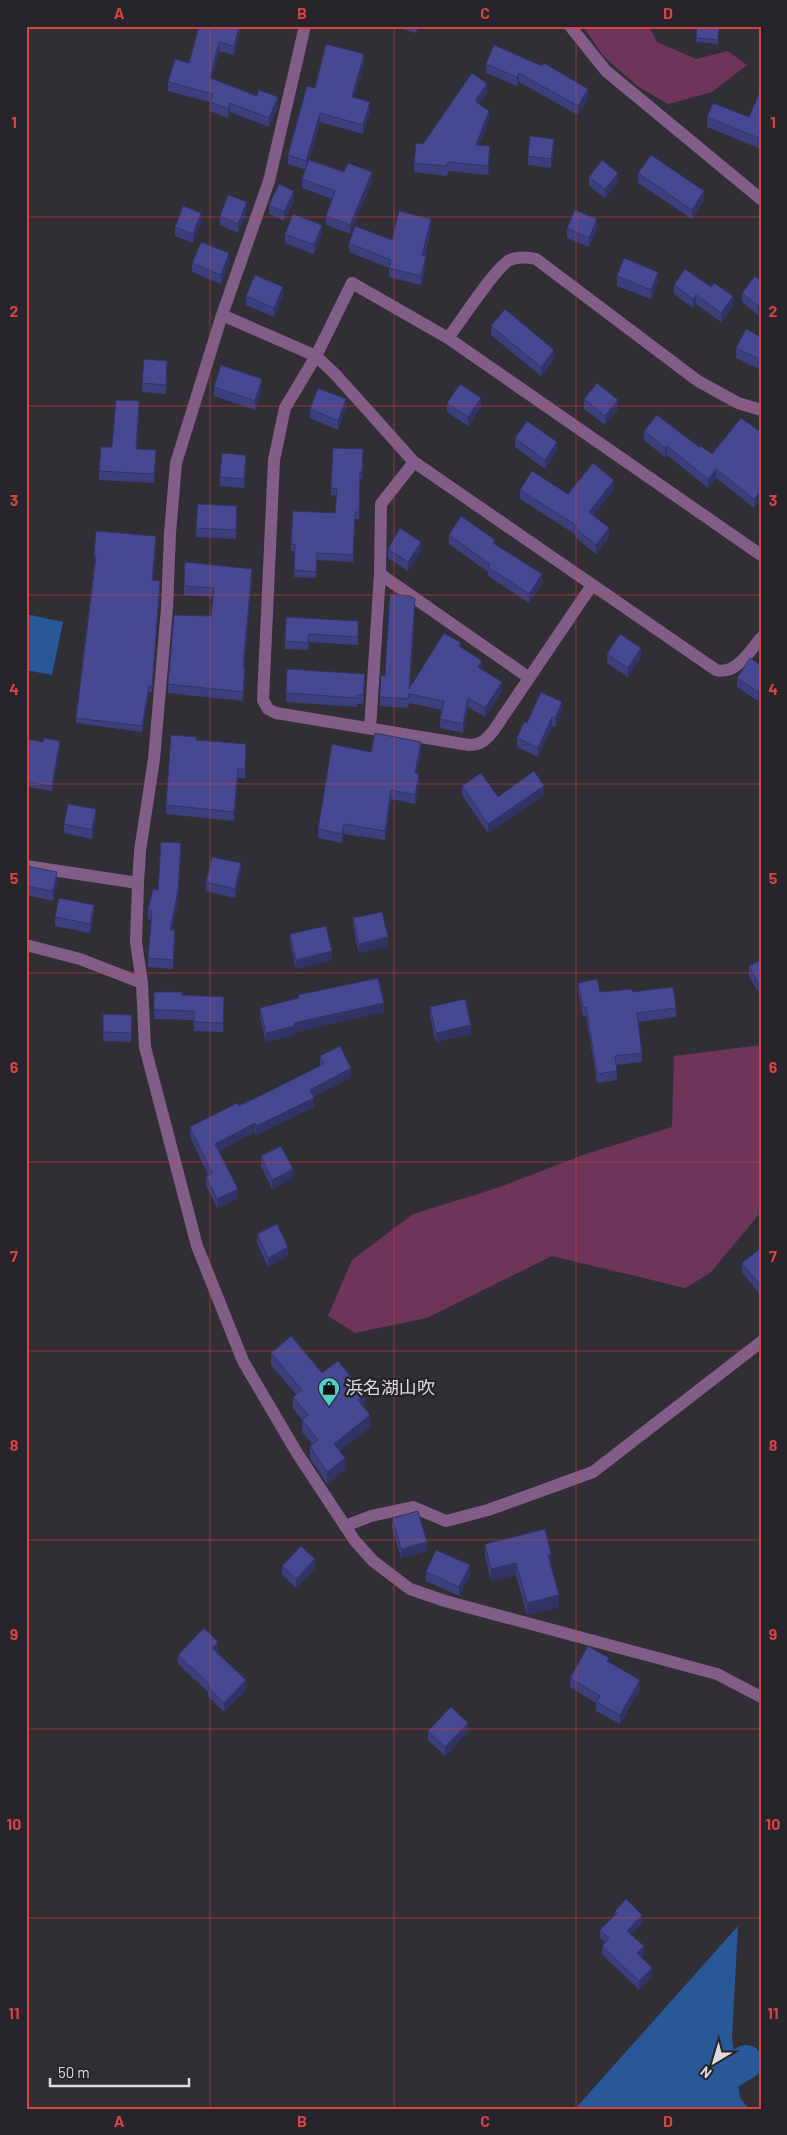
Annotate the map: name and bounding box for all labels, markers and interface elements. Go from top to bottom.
text: A [114,3,125,22]
text: B [297,3,307,22]
text: C [480,3,490,22]
text: D [663,3,673,22]
text: 1 [11,112,17,131]
text: 1 [770,112,776,131]
text: 2 [10,301,19,320]
text: 2 [769,301,778,320]
text: 3 [10,490,18,509]
text: 3 [769,490,777,509]
text: 4 [9,679,19,698]
text: 4 [768,679,778,698]
text: 5 [10,868,19,887]
text: 5 [769,868,778,887]
text: 6 [10,1057,19,1076]
text: 6 [769,1057,778,1076]
text: 7 [10,1246,18,1265]
text: 7 [769,1246,777,1265]
shop icon: 浜名湖山吹 [317,1376,341,1407]
place label: 浜名湖山吹 [345,1376,435,1398]
text: 8 [10,1435,19,1454]
text: 8 [769,1435,778,1454]
text: 9 [10,1624,18,1643]
text: 9 [769,1624,777,1643]
text: 10 [7,1814,21,1833]
text: 10 [766,1814,780,1833]
text: 11 [8,2003,20,2022]
text: 11 [767,2003,779,2022]
north arrow [690,2038,740,2088]
scale bar [50,2055,189,2087]
text: 50 m [58,2063,90,2081]
text: N [697,2063,715,2082]
text: A [114,2111,125,2130]
text: B [297,2111,307,2130]
text: C [480,2111,490,2130]
text: D [663,2111,673,2130]

